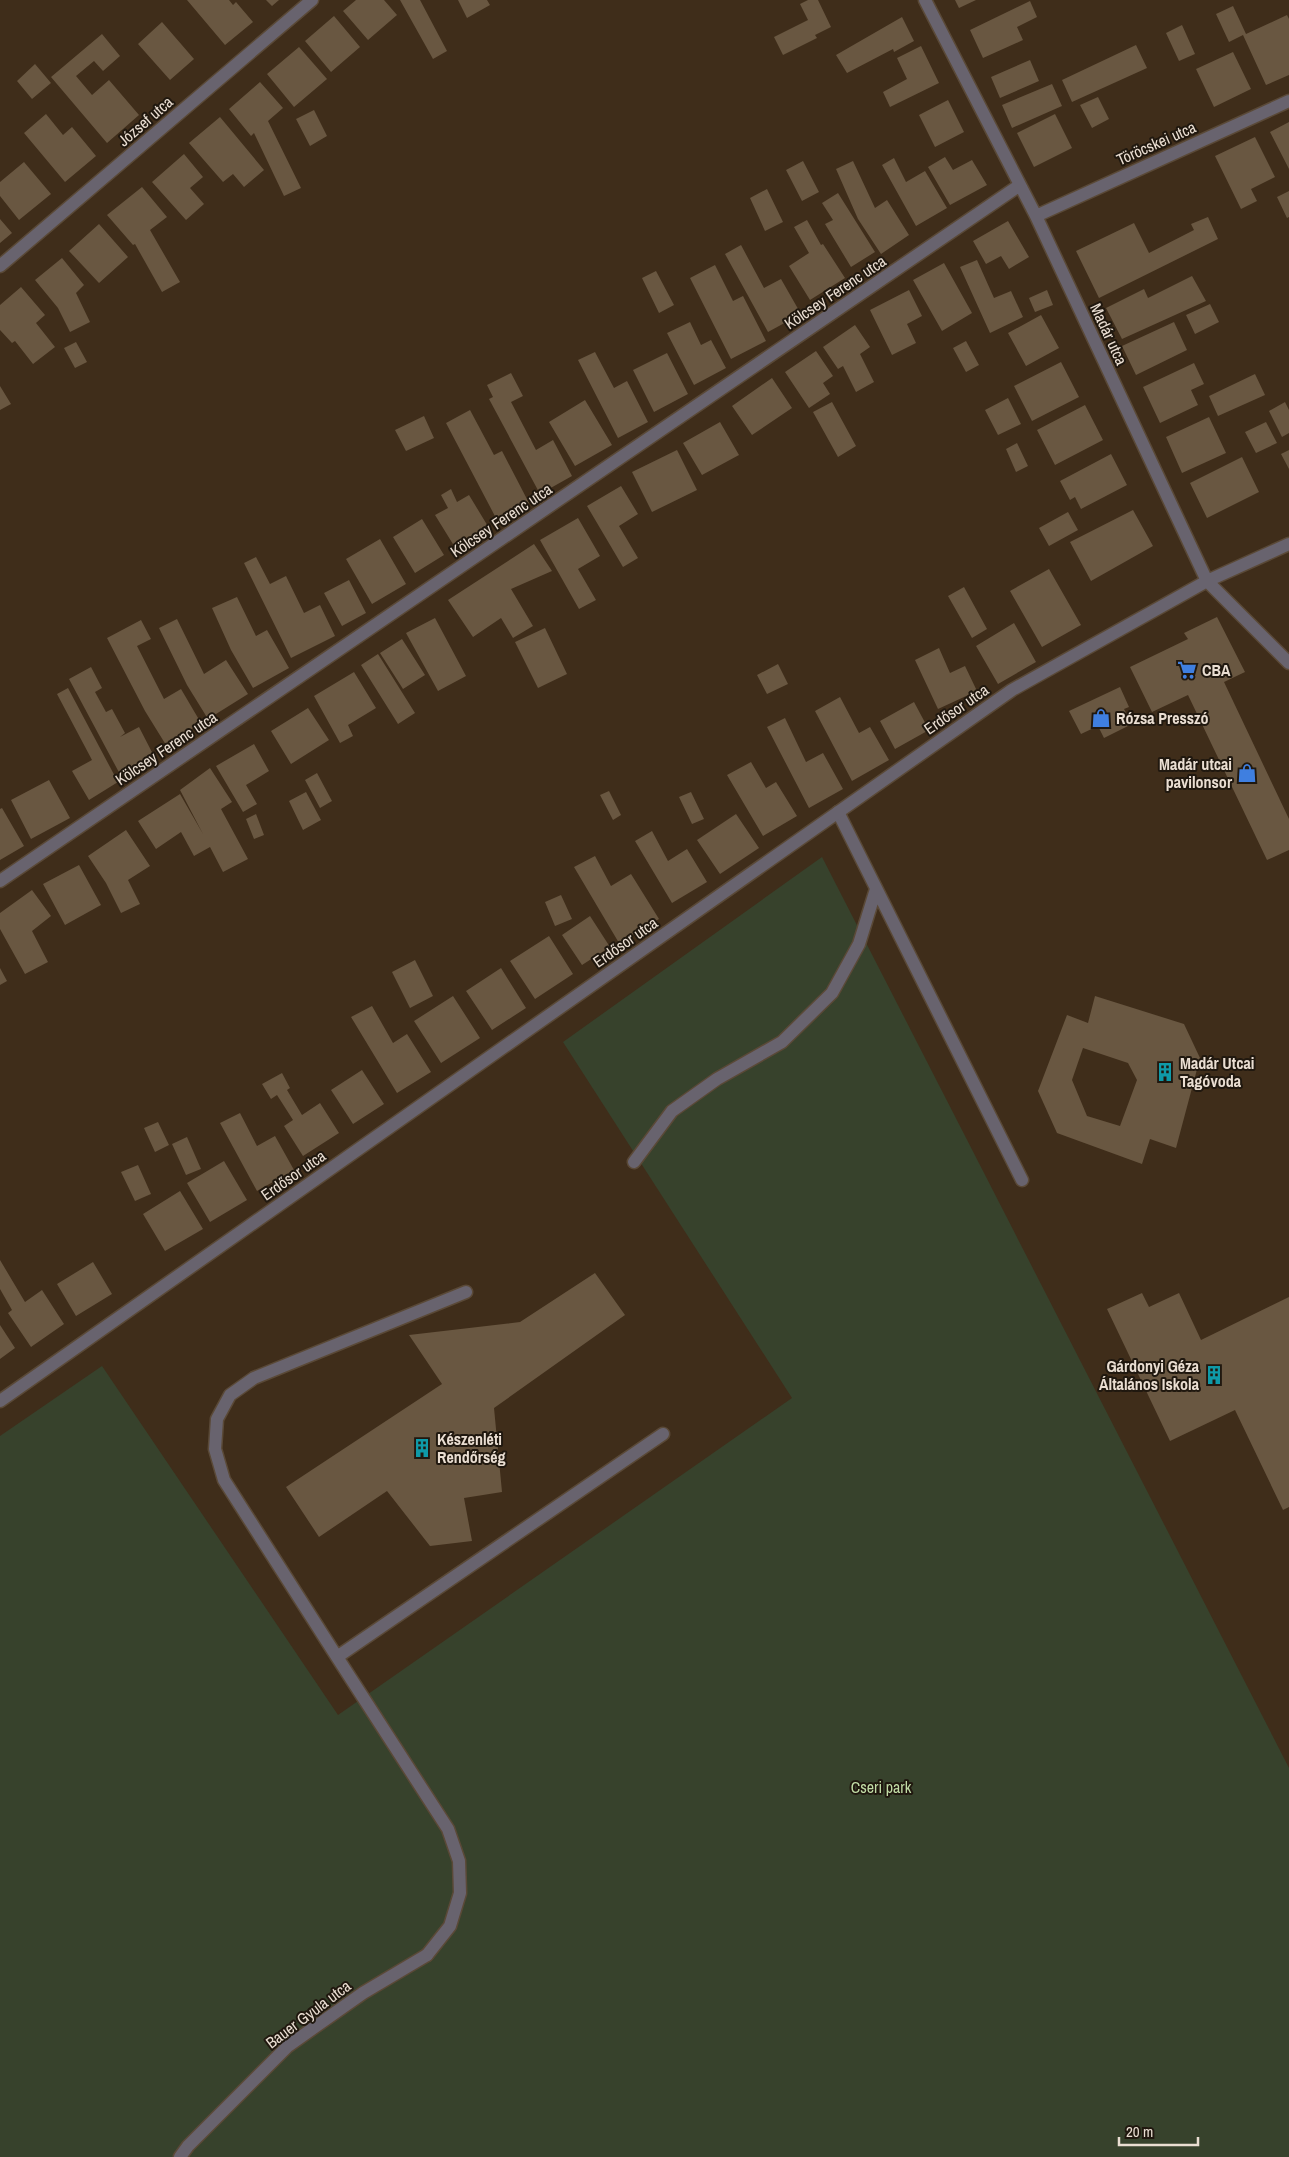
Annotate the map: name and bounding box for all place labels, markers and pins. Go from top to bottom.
supermarket icon: CBA [1176,659,1198,681]
place label: CBA [1202,659,1231,681]
shop icon: Rózsa Presszó [1090,707,1112,729]
place label: Rózsa Presszó [1116,707,1209,729]
place label: Madár utcai pavilonsor [1159,753,1233,793]
shop icon: Madár utcai pavilonsor [1236,762,1258,784]
place label: Madár Utcai Tagóvoda [1180,1052,1254,1092]
building icon: Madár Utcai Tagóvoda [1154,1061,1176,1083]
place label: Gárdonyi Géza Általános Iskola [1099,1355,1200,1395]
building icon: Gárdonyi Géza Általános Iskola [1203,1364,1225,1386]
place label: Készenléti Rendőrség [437,1428,506,1468]
building icon: Készenléti Rendőrség [411,1437,433,1459]

